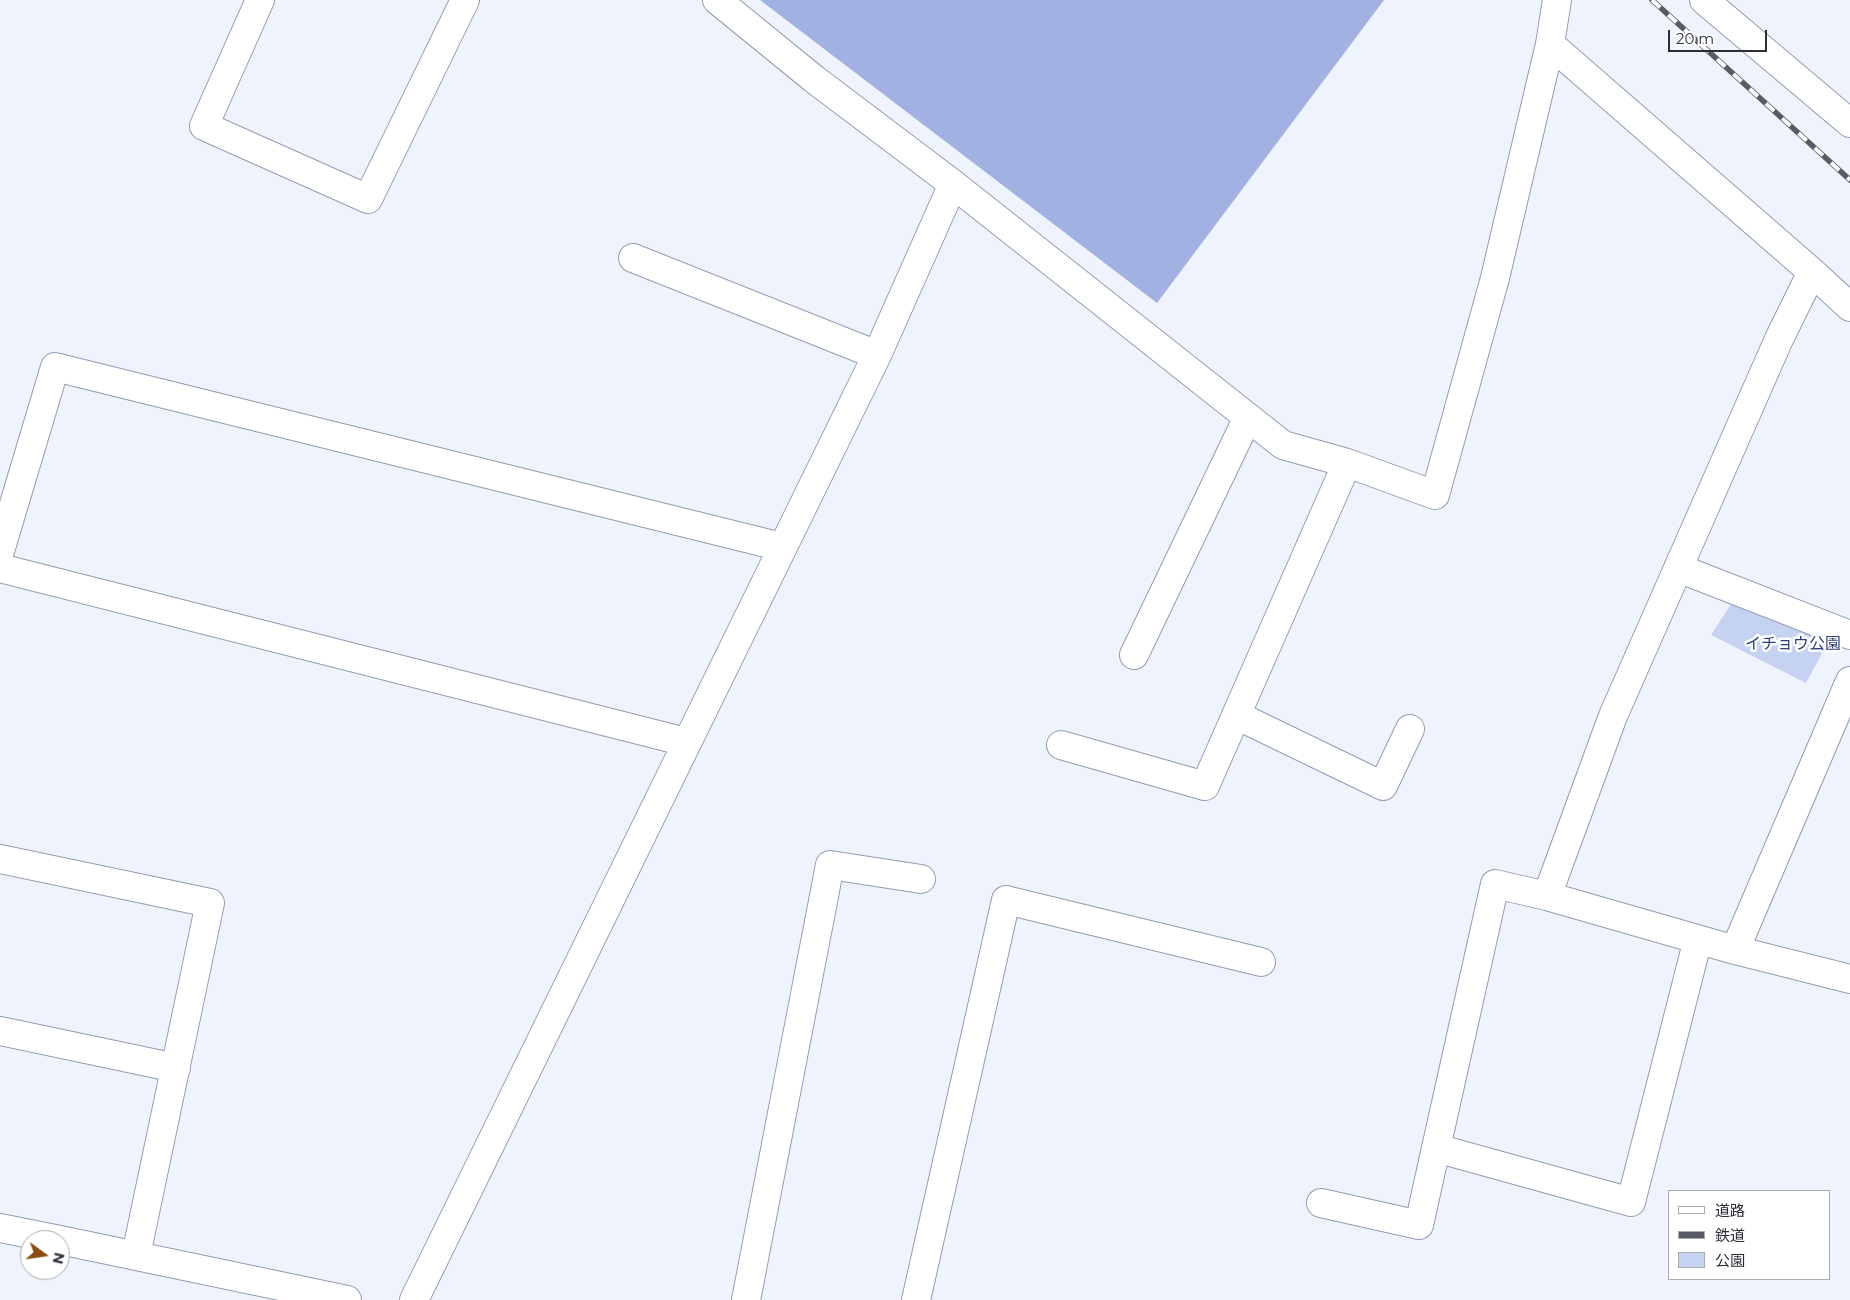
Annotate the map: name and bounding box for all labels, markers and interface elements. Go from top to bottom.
scale bar [1670,20,1769,52]
text: 20 m [1676,29,1714,48]
park label: イチョウ公園 [1745,634,1841,654]
legend [1668,1190,1830,1280]
text: 道路 [1715,1201,1745,1220]
text: 鉄道 [1715,1226,1745,1245]
north arrow [20,1230,70,1280]
text: N [48,1251,69,1266]
text: 公園 [1715,1251,1745,1270]

